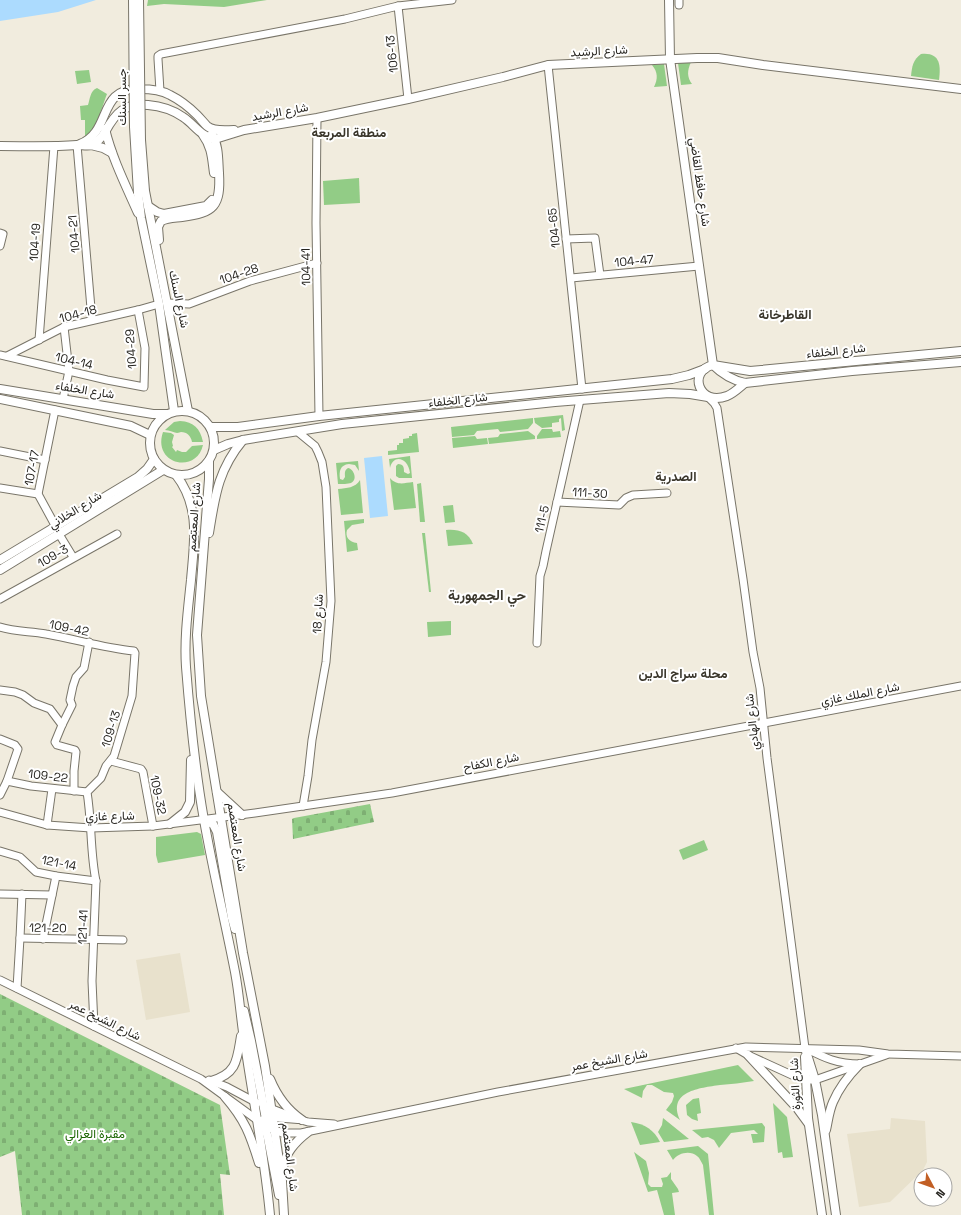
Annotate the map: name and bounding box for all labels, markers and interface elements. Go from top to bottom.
street label: 106-13 [382,34,402,74]
street label: شارع الرشيد [570,42,628,61]
street label: جسر السنك [114,68,130,126]
street label: شارع الرشيد [250,99,310,126]
district label: منطقة المربعة [312,124,386,141]
street label: شارع حافظ القاضي [684,137,714,228]
street label: 104-65 [544,207,564,249]
street label: 104-21 [64,214,84,254]
street label: 104-19 [26,222,44,262]
street label: 104-41 [298,248,314,286]
street label: 104-47 [614,251,655,271]
street label: 104-28 [217,260,261,288]
street label: شارع السنك [164,269,193,330]
street label: 104-18 [57,301,99,327]
district label: القاطرخانة [758,306,812,323]
street label: 104-29 [122,328,140,370]
street label: شارع الخلفاء [806,340,866,363]
street label: 104-14 [54,349,95,373]
street label: شارع الخلفاء [54,377,116,404]
street label: شارع الخلفاء [428,389,488,412]
street label: 107-17 [21,449,43,487]
district label: الصدرية [655,468,697,485]
street label: شارع المعتصم [184,482,205,552]
street label: 111-30 [572,484,608,502]
street label: شارع الخلاني [45,487,106,534]
street label: 111-5 [531,504,553,534]
street label: 109-3 [35,541,71,571]
district label: حي الجمهورية [448,586,526,607]
street label: شارع 18 [309,594,328,634]
street label: 109-42 [48,616,90,640]
district label: محلة سراج الدين [639,665,728,682]
street label: شارع الملك غازي [819,679,901,711]
street label: شارع الهادي [741,693,765,751]
street label: 109-13 [98,709,124,749]
street label: شارع الكفاح [462,749,521,776]
street label: 109-22 [27,766,69,786]
street label: 109-32 [146,774,170,816]
street label: شارع المعتصم [223,801,250,873]
street label: شارع غازي [85,808,135,826]
street label: 121-14 [40,852,78,874]
street label: 121-41 [74,909,92,945]
street label: 121-20 [29,920,67,936]
street label: شارع الشيخ عمر [65,995,143,1045]
street label: شارع الشيخ عمر [568,1045,649,1076]
street label: شارع الثورة [786,1058,805,1110]
street label: شارع المعتصم [277,1122,302,1193]
park label: مقبرة الغزالي [65,1126,125,1144]
north arrow [913,1167,953,1207]
text: N [933,1186,948,1201]

